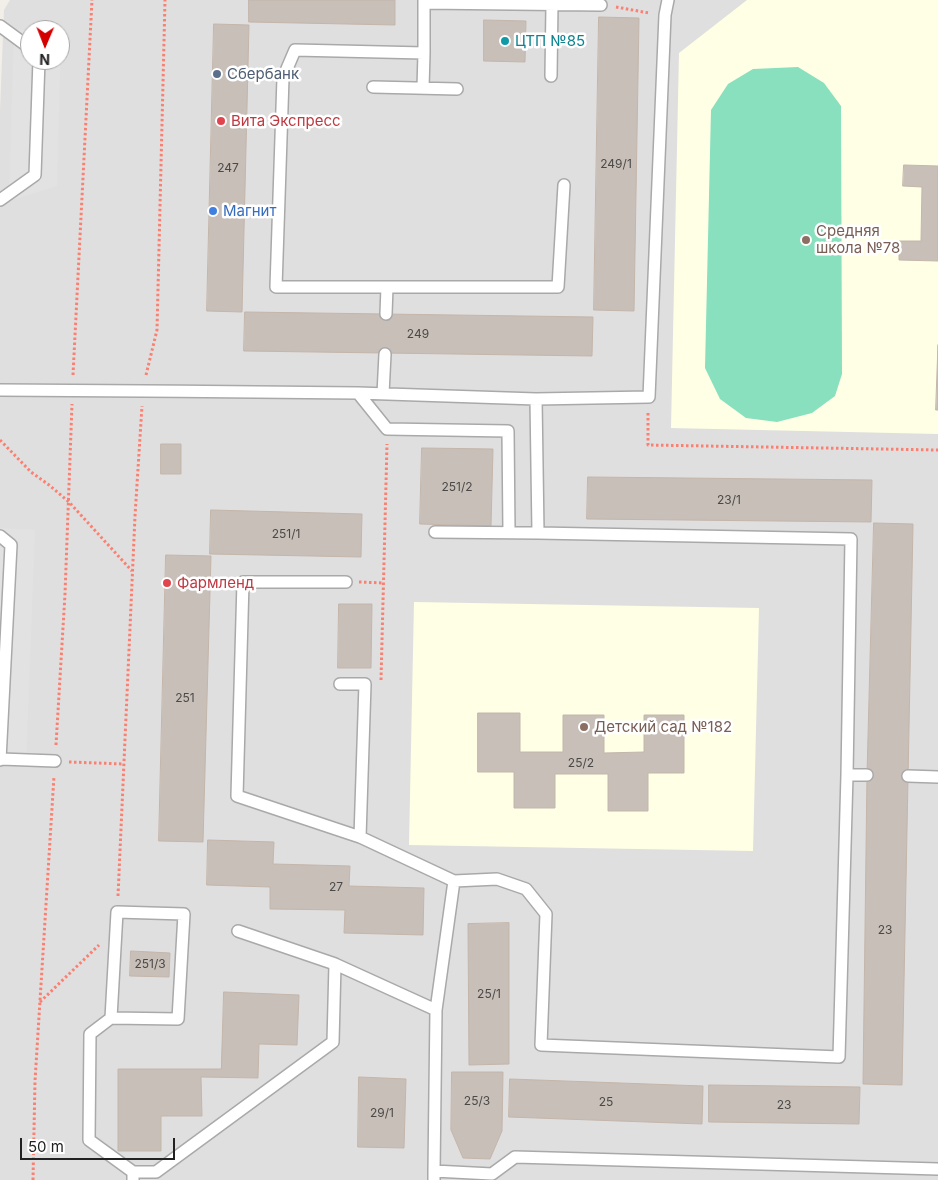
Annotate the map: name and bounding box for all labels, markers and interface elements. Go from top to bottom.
north arrow [20,20,70,70]
place label: ЦТП №85 [515,32,585,50]
marker: ЦТП №85 [499,35,511,47]
text: N [39,51,50,68]
place label: Сбербанк [227,65,299,83]
marker: Сбербанк [211,68,223,80]
place label: Вита Экспресс [231,112,341,130]
marker: Вита Экспресс [215,115,227,127]
house number: 249/1 [600,157,632,171]
house number: 247 [217,161,239,175]
place label: Магнит [223,202,276,220]
marker: Магнит [207,205,219,217]
place label: Средняя школа №78 [816,222,900,257]
marker: Средняя школа №78 [800,234,812,246]
house number: 249 [407,327,429,341]
house number: 251/2 [441,480,473,494]
house number: 23/1 [717,493,741,507]
house number: 251/1 [272,527,300,541]
place label: Фармленд [177,574,254,592]
marker: Фармленд [161,577,173,589]
house number: 251 [175,691,195,705]
place label: Детский сад №182 [594,718,732,736]
marker: Детский сад №182 [578,721,590,733]
house number: 25/2 [568,756,594,770]
house number: 27 [329,880,343,894]
house number: 23 [878,923,892,937]
house number: 251/3 [134,957,166,971]
house number: 25/1 [477,987,501,1001]
house number: 25/3 [464,1094,490,1108]
house number: 25 [599,1095,613,1109]
house number: 23 [777,1098,791,1112]
house number: 29/1 [370,1106,394,1120]
scale bar [22,1128,178,1160]
text: 50 m [28,1137,64,1156]

